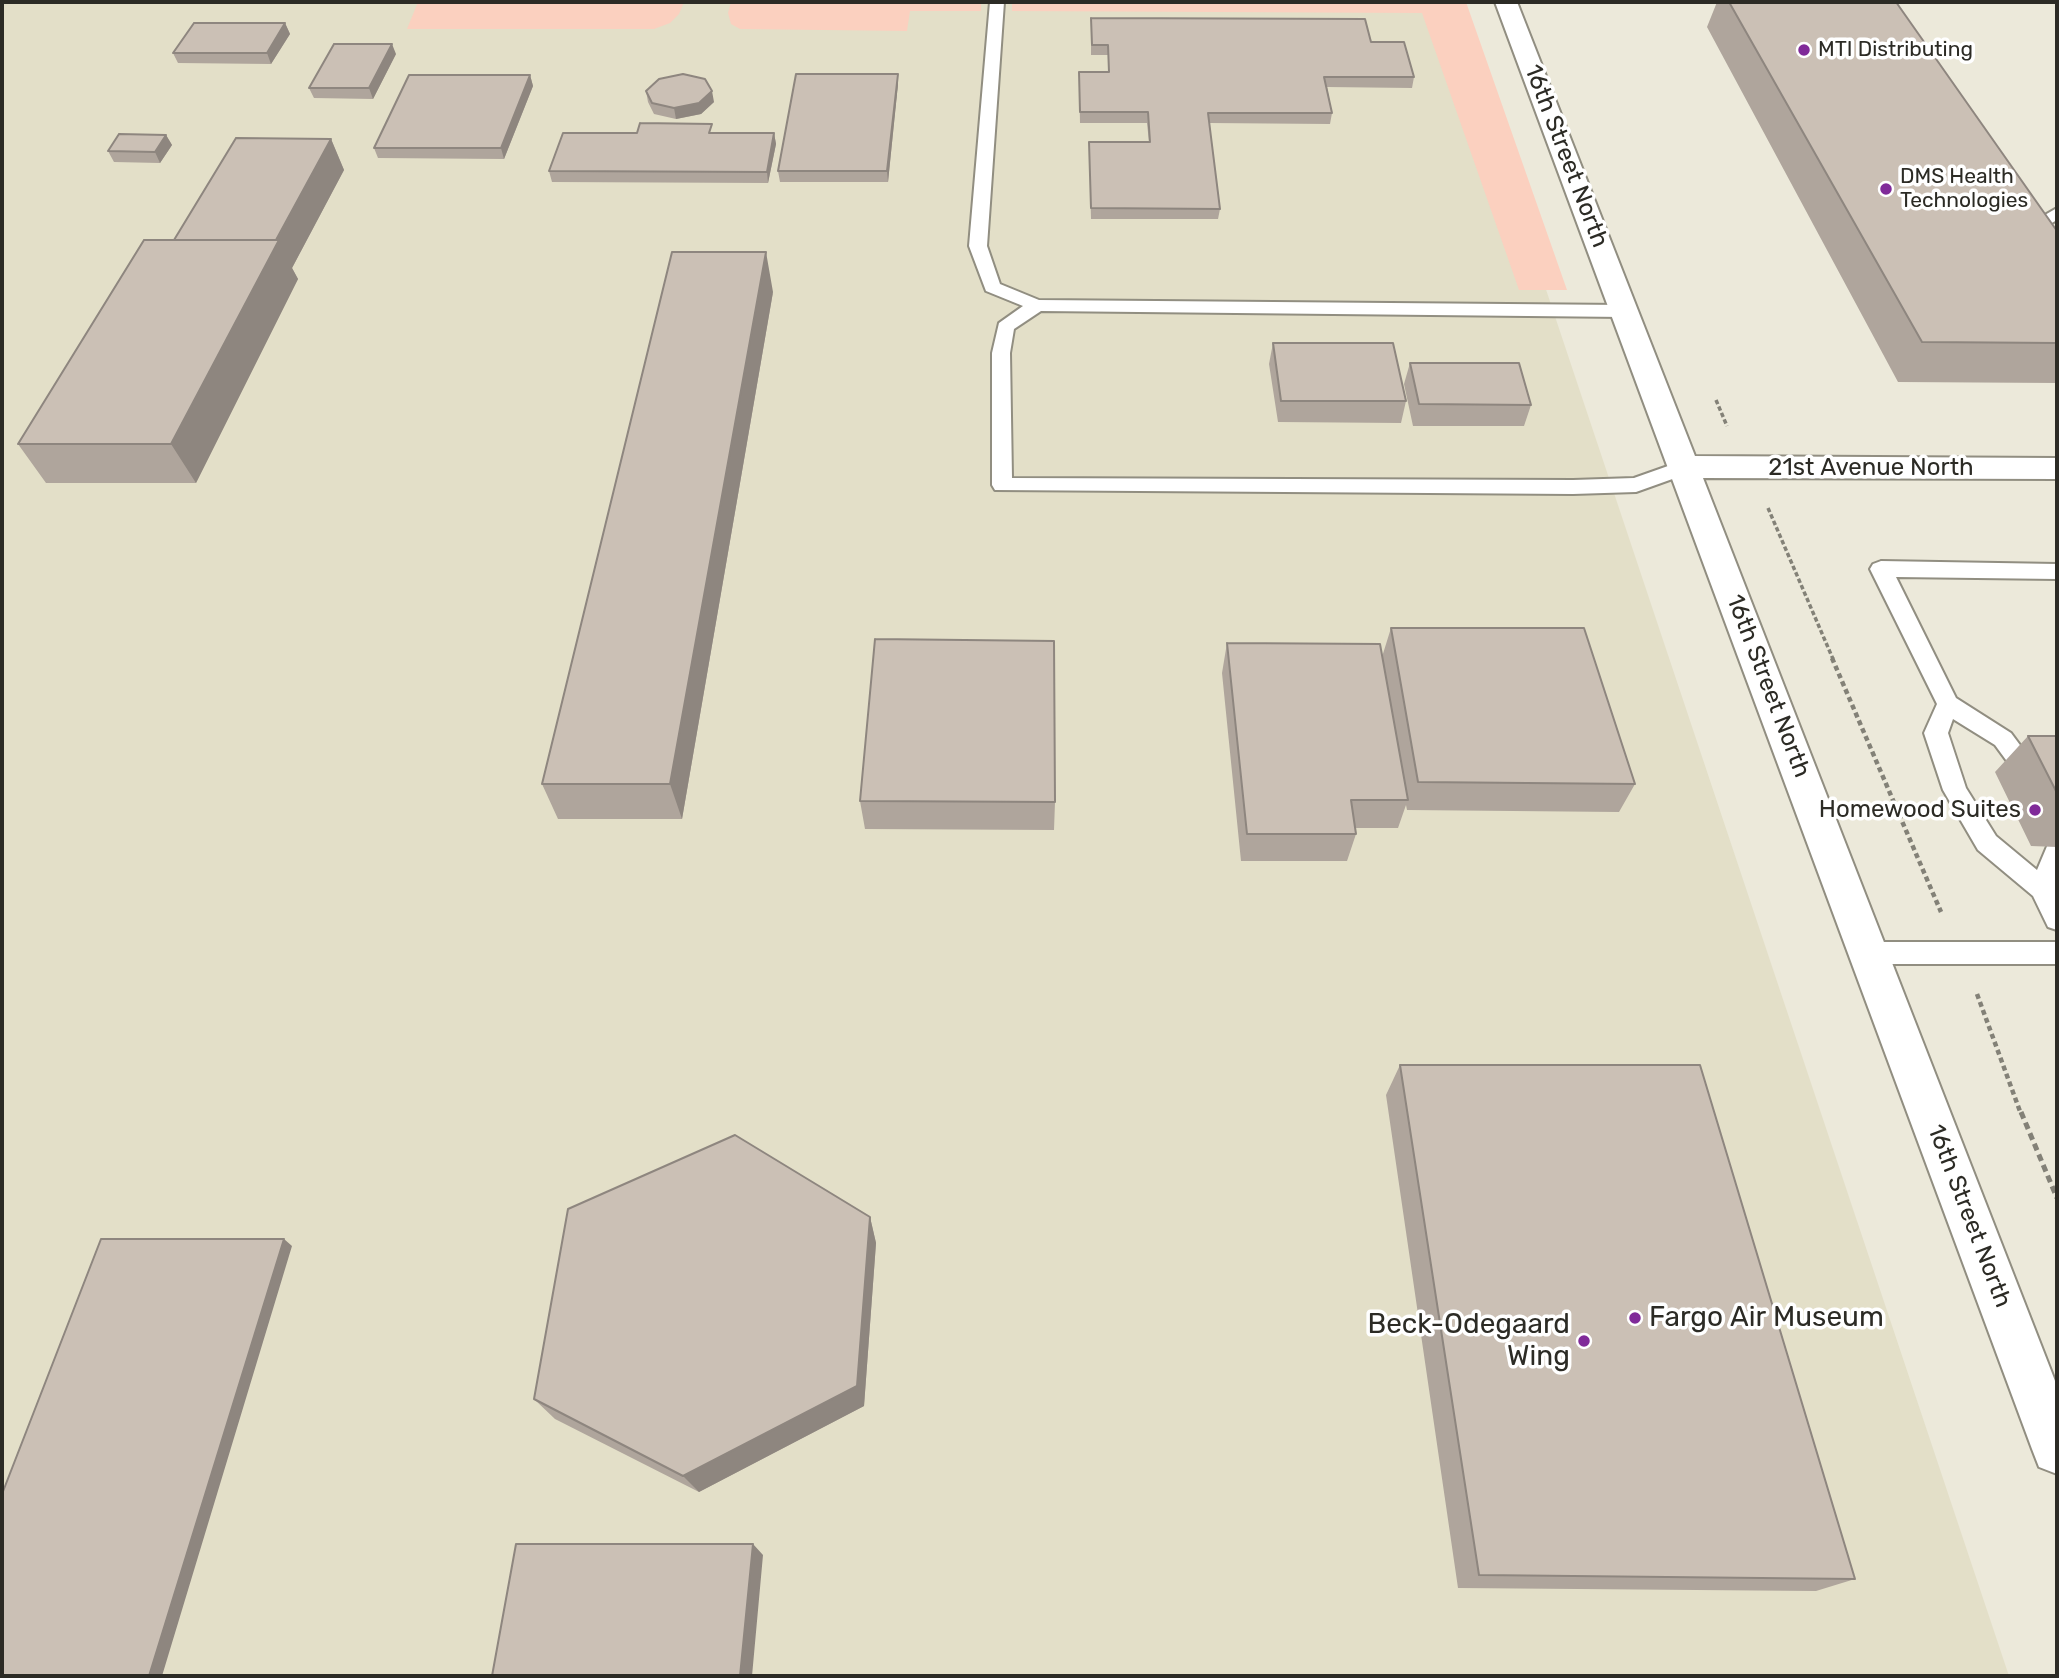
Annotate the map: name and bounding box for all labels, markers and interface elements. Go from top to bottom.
place label: MTI Distributing [1818,37,1973,63]
marker: MTI Distributing [1796,42,1812,58]
street label: 16th Street North [1518,61,1614,251]
place label: DMS Health Technologies [1900,164,2028,214]
marker: DMS Health Technologies [1878,181,1894,197]
street label: 21st Avenue North [1768,454,1974,482]
street label: 16th Street North [1720,591,1816,781]
place label: Homewood Suites [1819,796,2021,824]
marker: Homewood Suites [2027,802,2043,818]
street label: 16th Street North [1921,1121,2017,1311]
place label: Fargo Air Museum [1649,1301,1884,1335]
place label: Beck-Odegaard Wing [1367,1308,1570,1374]
marker: Fargo Air Museum [1627,1310,1643,1326]
marker: Beck-Odegaard Wing [1576,1333,1592,1349]

